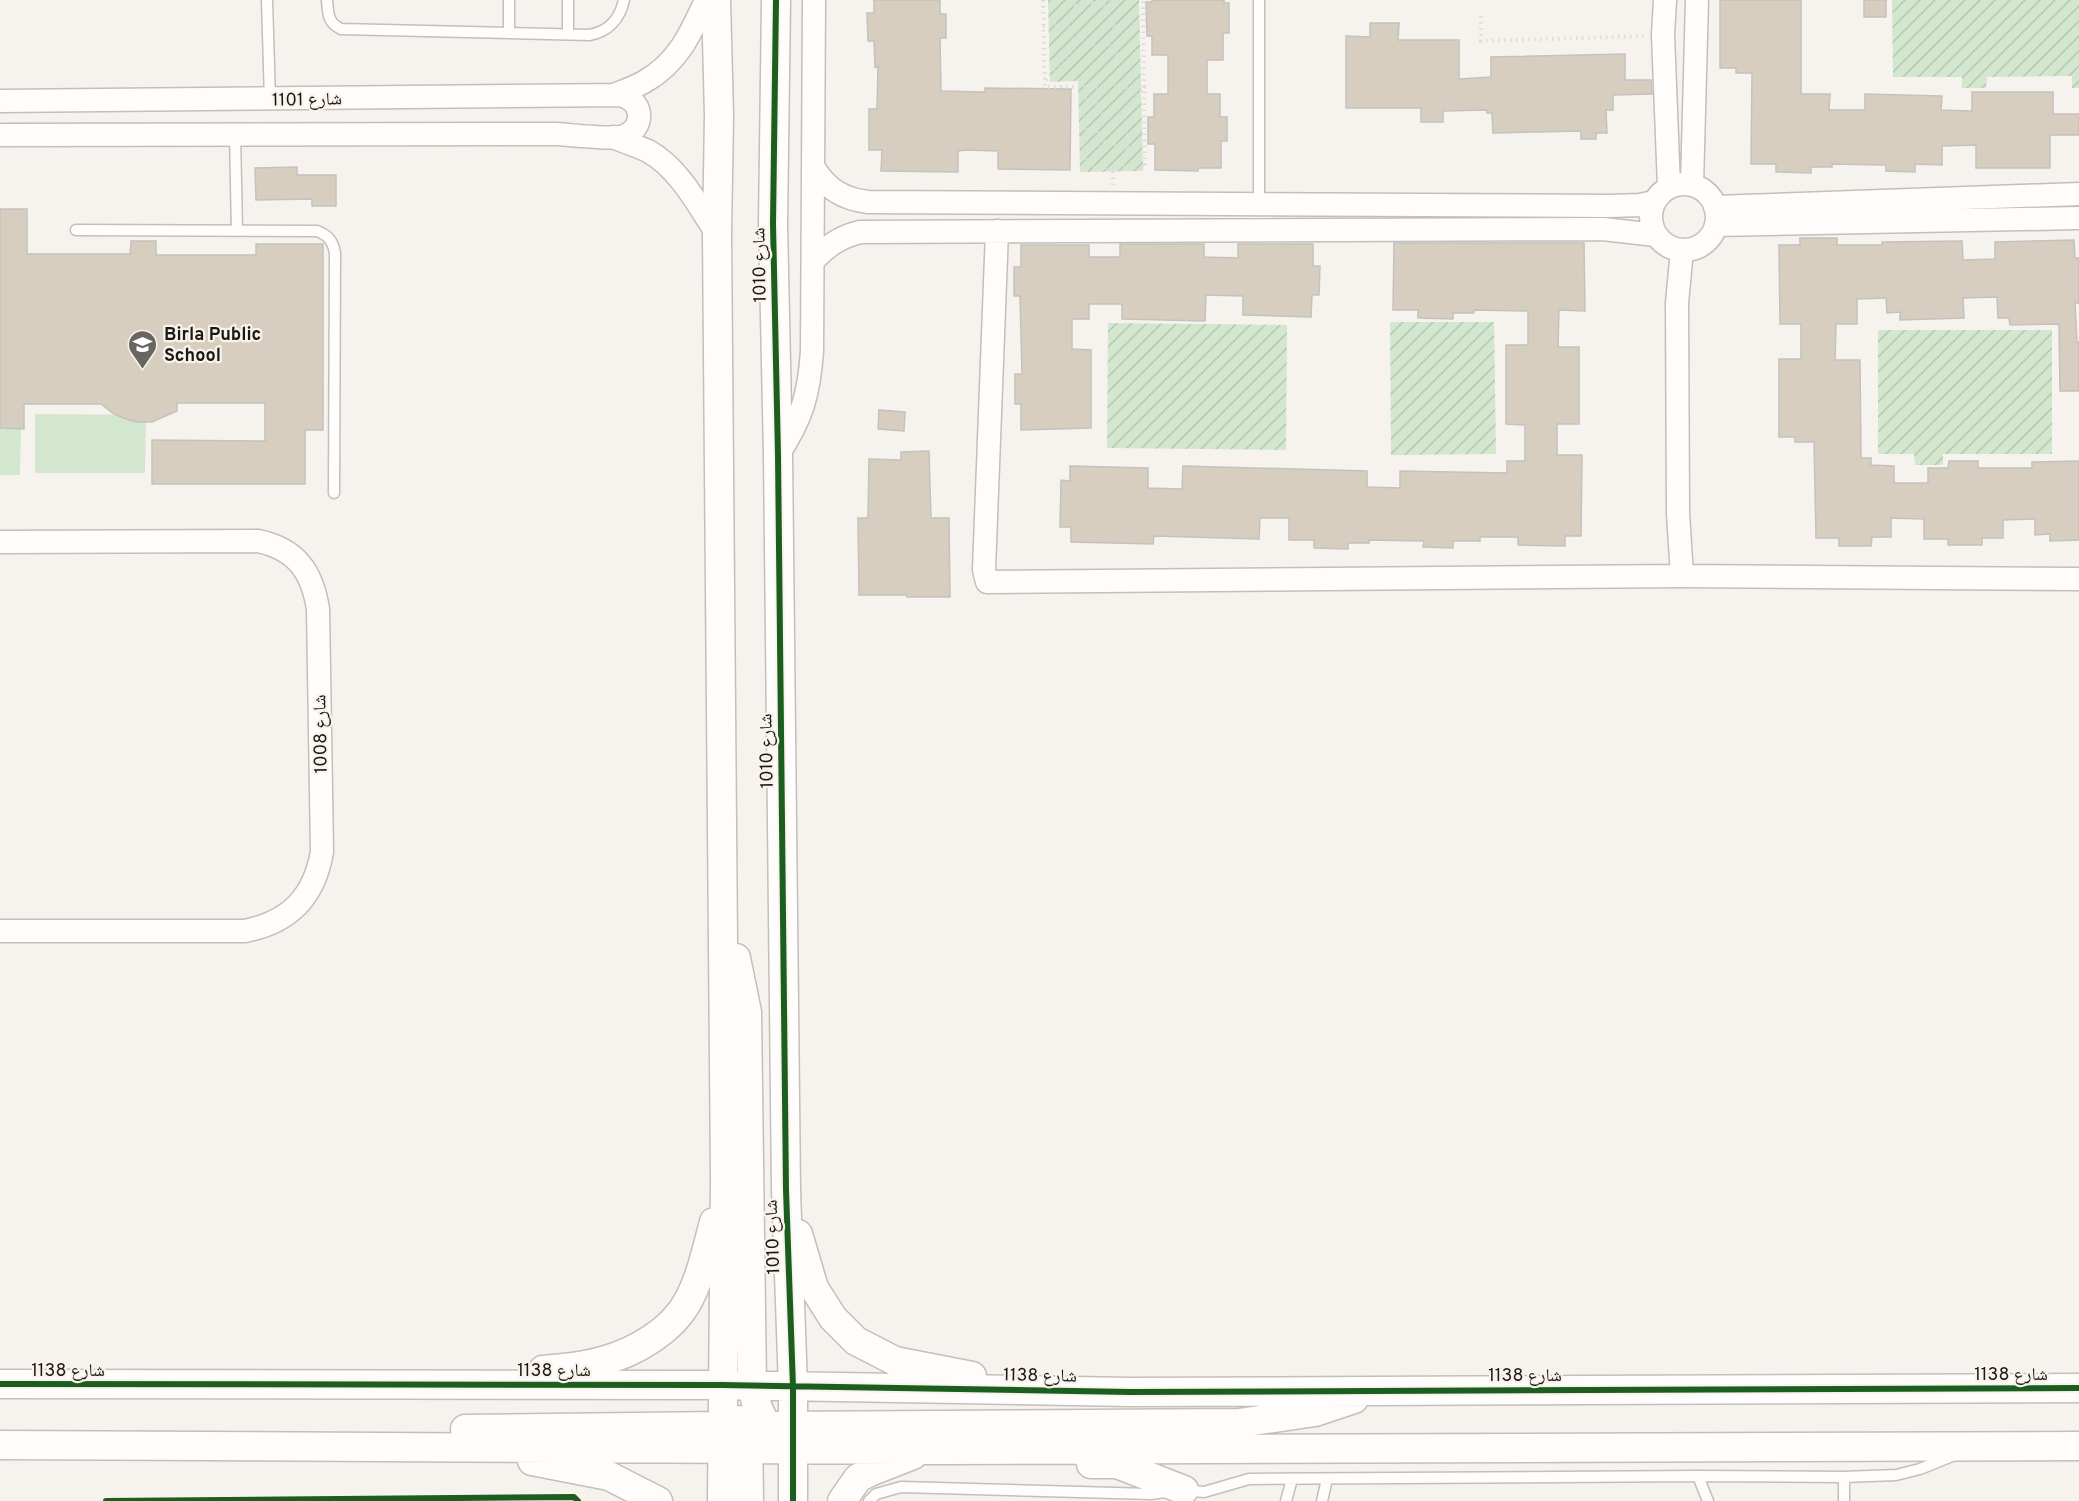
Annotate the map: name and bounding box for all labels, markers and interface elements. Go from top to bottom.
street label: شارع 1101 [272,88,342,113]
street label: شارع 1010 [748,227,773,303]
place label: Birla Public School [164,324,261,368]
school or university icon: Birla Public School [127,328,159,370]
street label: شارع 1008 [309,694,334,774]
street label: شارع 1010 [755,713,780,789]
street label: شارع 1010 [761,1199,786,1275]
street label: شارع 1138 [31,1360,105,1383]
street label: شارع 1138 [517,1360,591,1383]
street label: شارع 1138 [1003,1364,1077,1389]
street label: شارع 1138 [1974,1364,2048,1387]
street label: شارع 1138 [1488,1365,1562,1388]

